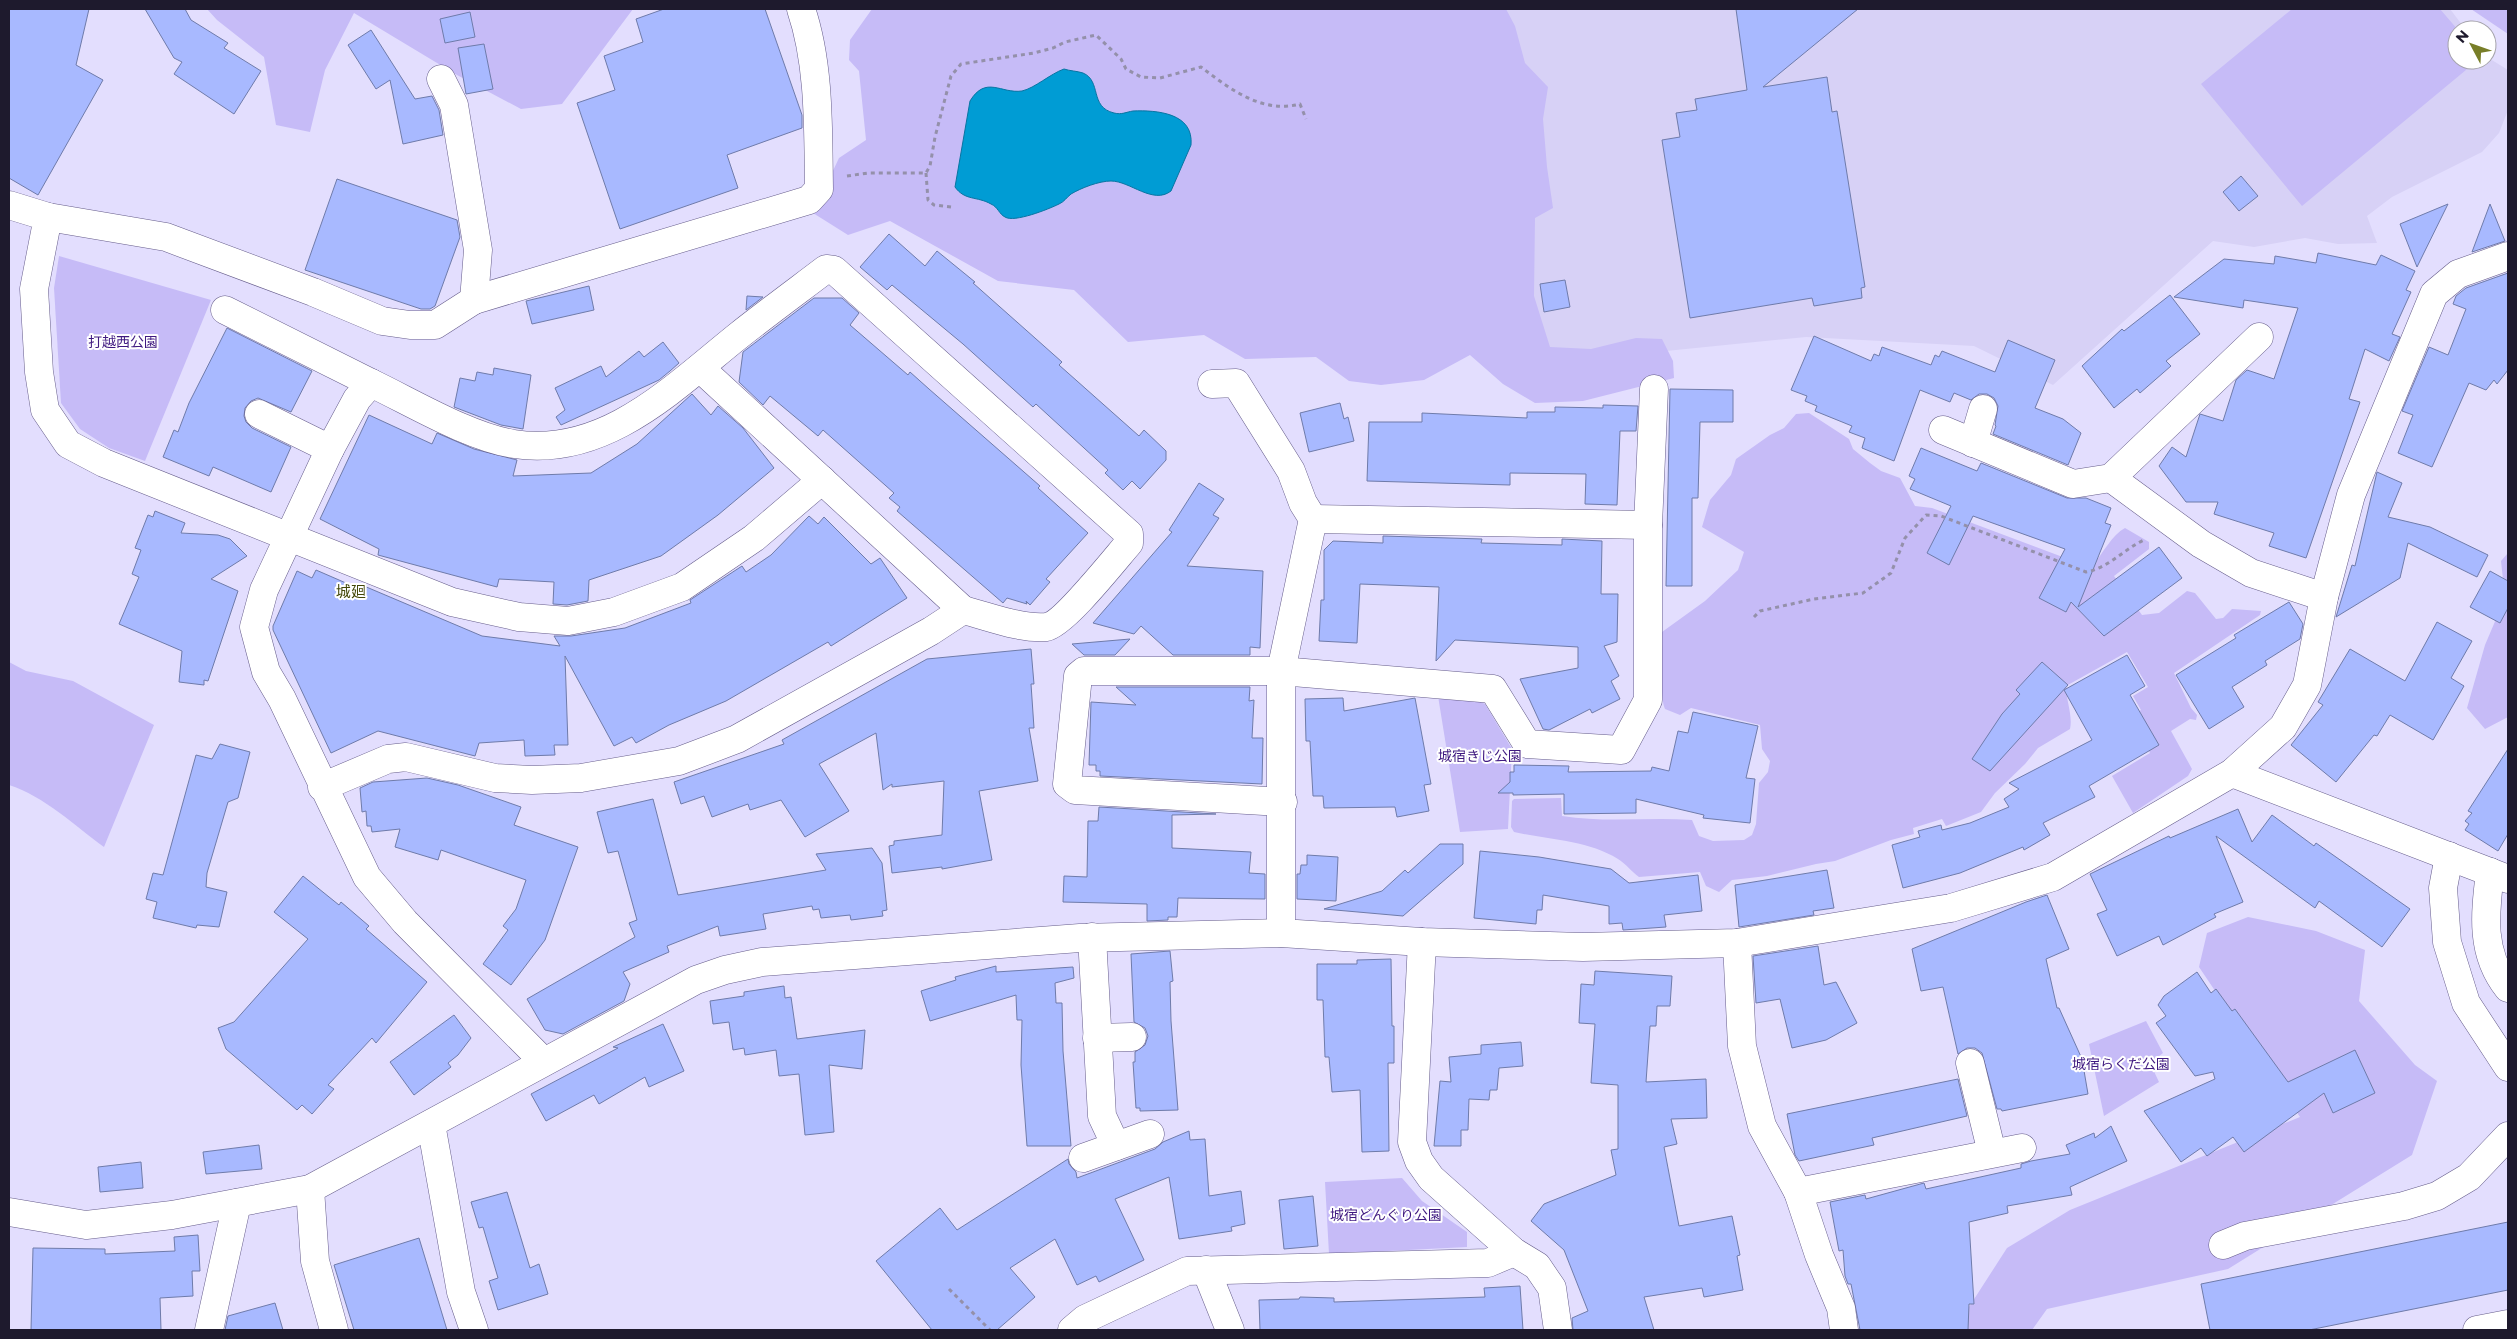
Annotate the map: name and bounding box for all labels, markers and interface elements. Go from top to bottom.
north arrow [2447,20,2497,70]
text: N [2452,26,2473,47]
park label: 打越西公園 [88,333,158,351]
district label: 城廻 [336,582,366,601]
park label: 城宿きじ公園 [1438,747,1522,765]
park label: 城宿らくだ公園 [2072,1055,2170,1073]
park label: 城宿どんぐり公園 [1330,1206,1442,1224]

